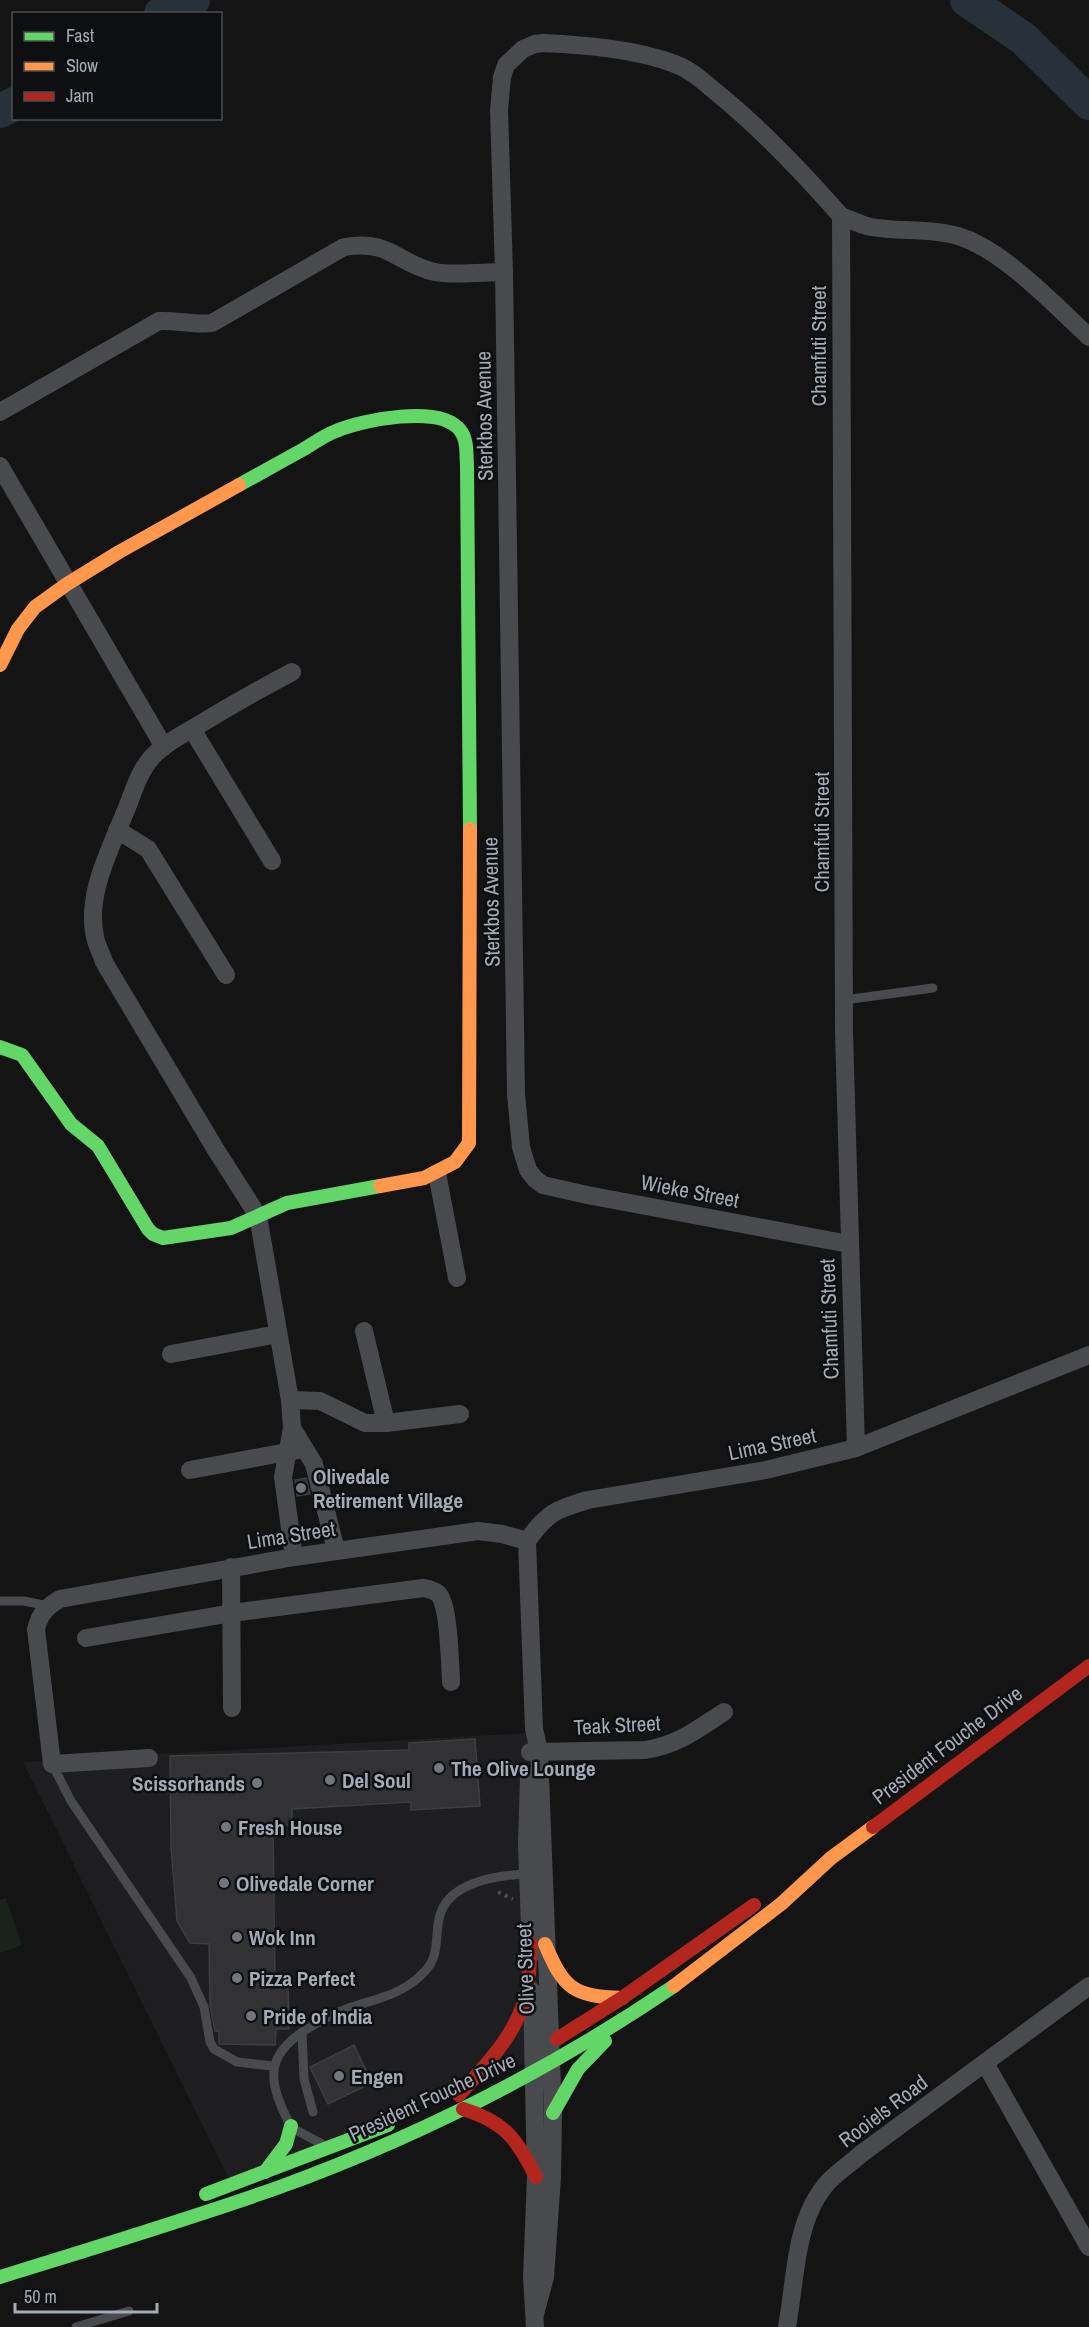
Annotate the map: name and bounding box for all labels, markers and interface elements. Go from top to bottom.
legend [12,12,222,120]
text: Fast [66,23,94,48]
text: Slow [66,53,98,78]
text: Jam [66,83,94,108]
street label: Chamfuti Street [804,285,833,406]
street label: Sterkbos Avenue [468,351,500,481]
street label: Chamfuti Street [807,771,836,892]
street label: Sterkbos Avenue [475,837,507,967]
street label: Wieke Street [638,1167,742,1215]
street label: Chamfuti Street [812,1258,846,1380]
street label: Lima Street [725,1421,819,1467]
place label: Olivedale Retirement Village [313,1462,463,1515]
marker: Olivedale Retirement Village [294,1481,308,1495]
street label: Lima Street [245,1514,337,1556]
street label: President Fouche Drive [866,1679,1028,1811]
street label: Teak Street [573,1708,661,1742]
place label: The Olive Lounge [451,1754,596,1783]
marker: The Olive Lounge [432,1761,446,1775]
place label: Del Soul [342,1766,411,1795]
place label: Scissorhands [132,1769,245,1798]
marker: Del Soul [323,1773,337,1787]
marker: Scissorhands [250,1776,264,1790]
place label: Fresh House [238,1813,342,1842]
marker: Fresh House [219,1820,233,1834]
place label: Olivedale Corner [236,1869,374,1898]
marker: Olivedale Corner [217,1876,231,1890]
place label: Wok Inn [249,1923,316,1952]
street label: Olive Street [509,1923,541,2015]
marker: Wok Inn [230,1930,244,1944]
place label: Pizza Perfect [249,1964,356,1993]
marker: Pizza Perfect [230,1971,244,1985]
place label: Pride of India [263,2002,373,2031]
marker: Pride of India [244,2009,258,2023]
street label: President Fouche Drive [344,2046,520,2148]
place label: Engen [351,2062,404,2091]
street label: Rooiels Road [833,2068,933,2154]
marker: Engen [332,2069,346,2083]
scale bar [15,2276,158,2314]
text: 50 m [24,2284,57,2309]

